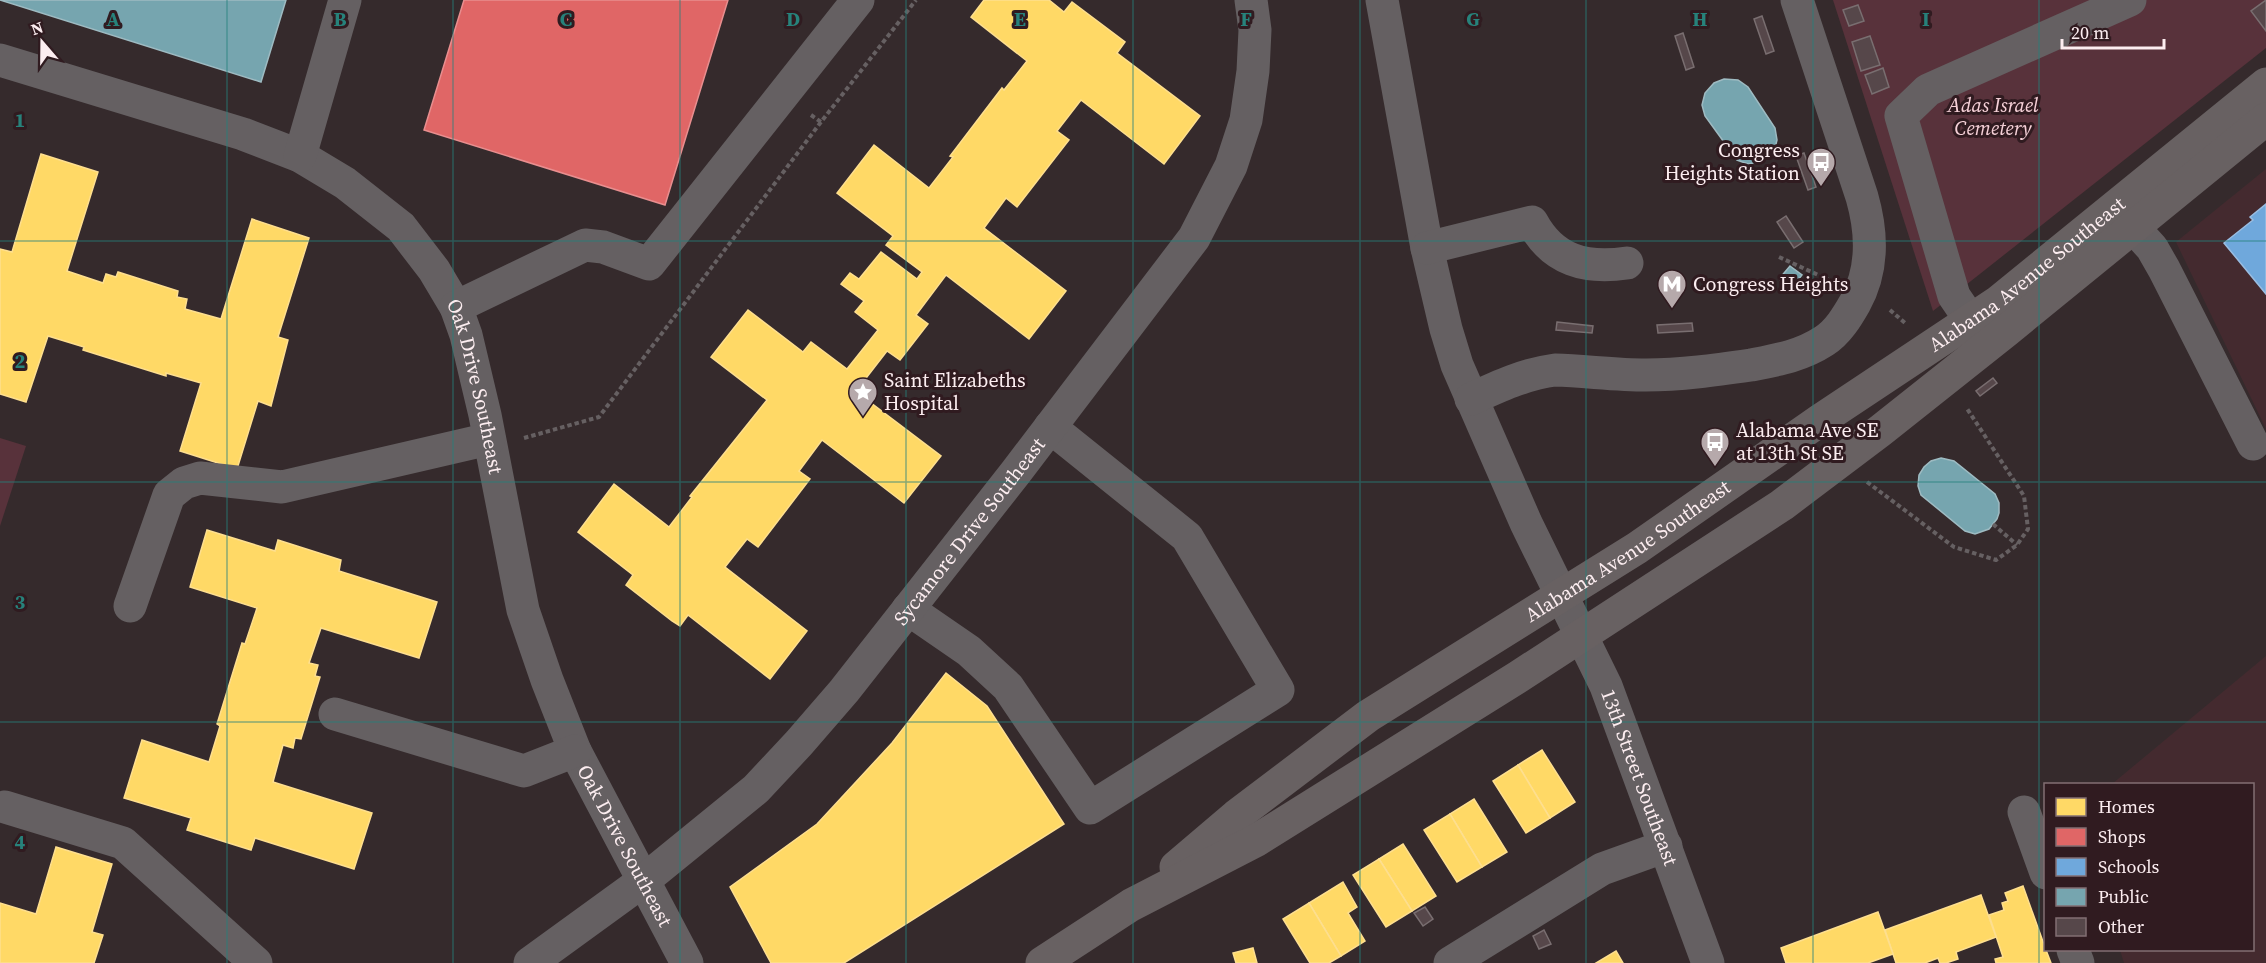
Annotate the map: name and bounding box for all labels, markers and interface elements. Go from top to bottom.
text: A [106,5,120,33]
text: B [333,5,347,33]
text: C [560,5,572,33]
text: D [786,5,800,33]
text: E [1014,5,1026,33]
text: F [1240,5,1252,33]
text: G [1466,5,1480,33]
text: H [1692,5,1708,33]
text: I [1922,5,1930,33]
north arrow [12,12,72,72]
scale bar [2062,12,2164,50]
text: N [28,15,46,40]
text: 20 m [2071,20,2109,45]
park label: Adas Israel Cemetery [1947,91,2039,142]
text: 1 [15,106,25,134]
place label: Congress Heights Station [1664,136,1800,187]
bus stop icon: Congress Heights Station [1805,146,1837,188]
street label: Alabama Avenue Southeast [1923,190,2131,358]
metro station icon: Congress Heights [1656,268,1688,310]
place label: Congress Heights [1693,270,1848,298]
street label: Oak Drive Southeast [440,293,510,477]
text: 2 [15,347,26,375]
place label: Saint Elizabeths Hospital [884,366,1026,417]
place icon: Saint Elizabeths Hospital [847,376,879,418]
place label: Alabama Ave SE at 13th St SE [1736,416,1878,467]
bus stop icon: Alabama Ave SE at 13th St SE [1699,426,1731,468]
street label: Sycamore Drive Southeast [887,431,1052,631]
street label: Alabama Avenue Southeast [1519,473,1736,629]
text: 3 [15,588,26,616]
street label: 13th Street Southeast [1594,685,1685,870]
street label: Oak Drive Southeast [571,760,680,932]
legend [2044,783,2254,951]
text: Homes [2098,794,2155,819]
text: Shops [2098,824,2146,849]
text: 4 [15,828,26,856]
text: Schools [2098,854,2160,879]
text: Public [2098,884,2149,909]
text: Other [2098,914,2145,939]

